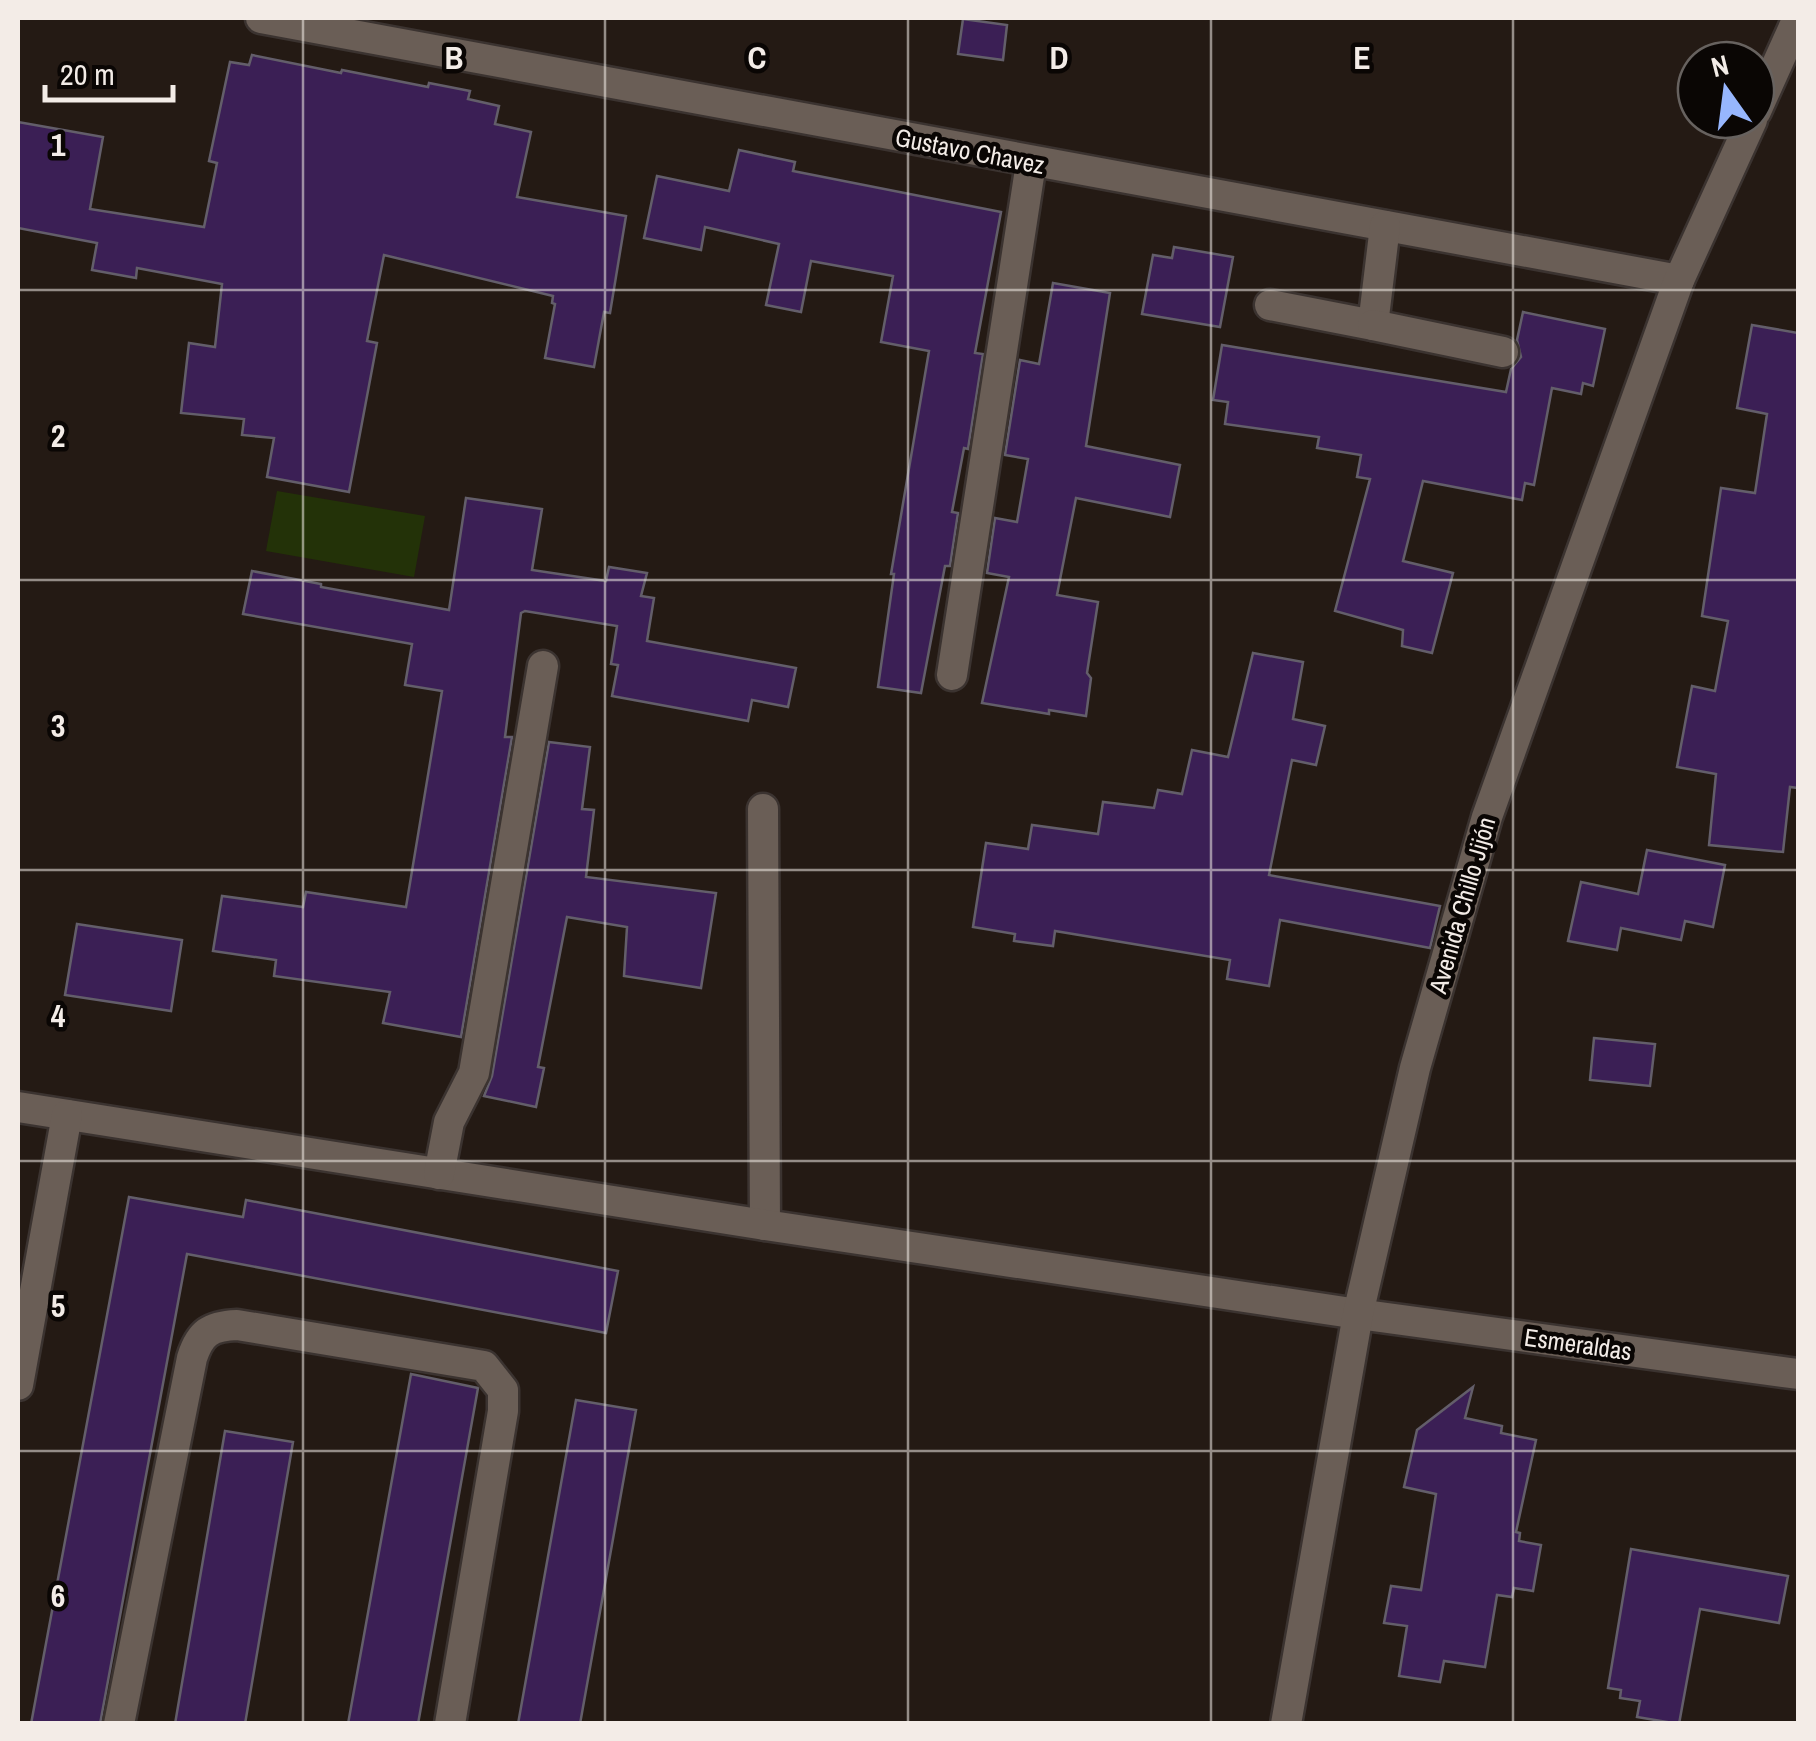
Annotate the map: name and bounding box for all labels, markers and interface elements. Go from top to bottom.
text: B [445,36,463,79]
text: C [748,36,766,79]
text: D [1050,36,1068,79]
text: E [1353,36,1371,79]
scale bar [45,40,172,102]
north arrow [1676,40,1776,140]
text: N [1707,45,1733,86]
text: 20 m [60,54,115,94]
street label: Gustavo Chavez [892,120,1048,182]
text: 1 [51,123,66,166]
text: 2 [51,414,65,457]
text: 3 [51,704,65,747]
street label: Avenida Chillo Jijón [1420,813,1503,998]
text: 4 [51,994,66,1037]
text: 5 [51,1284,65,1327]
street label: Esmeraldas [1522,1320,1634,1368]
text: 6 [51,1574,65,1617]

